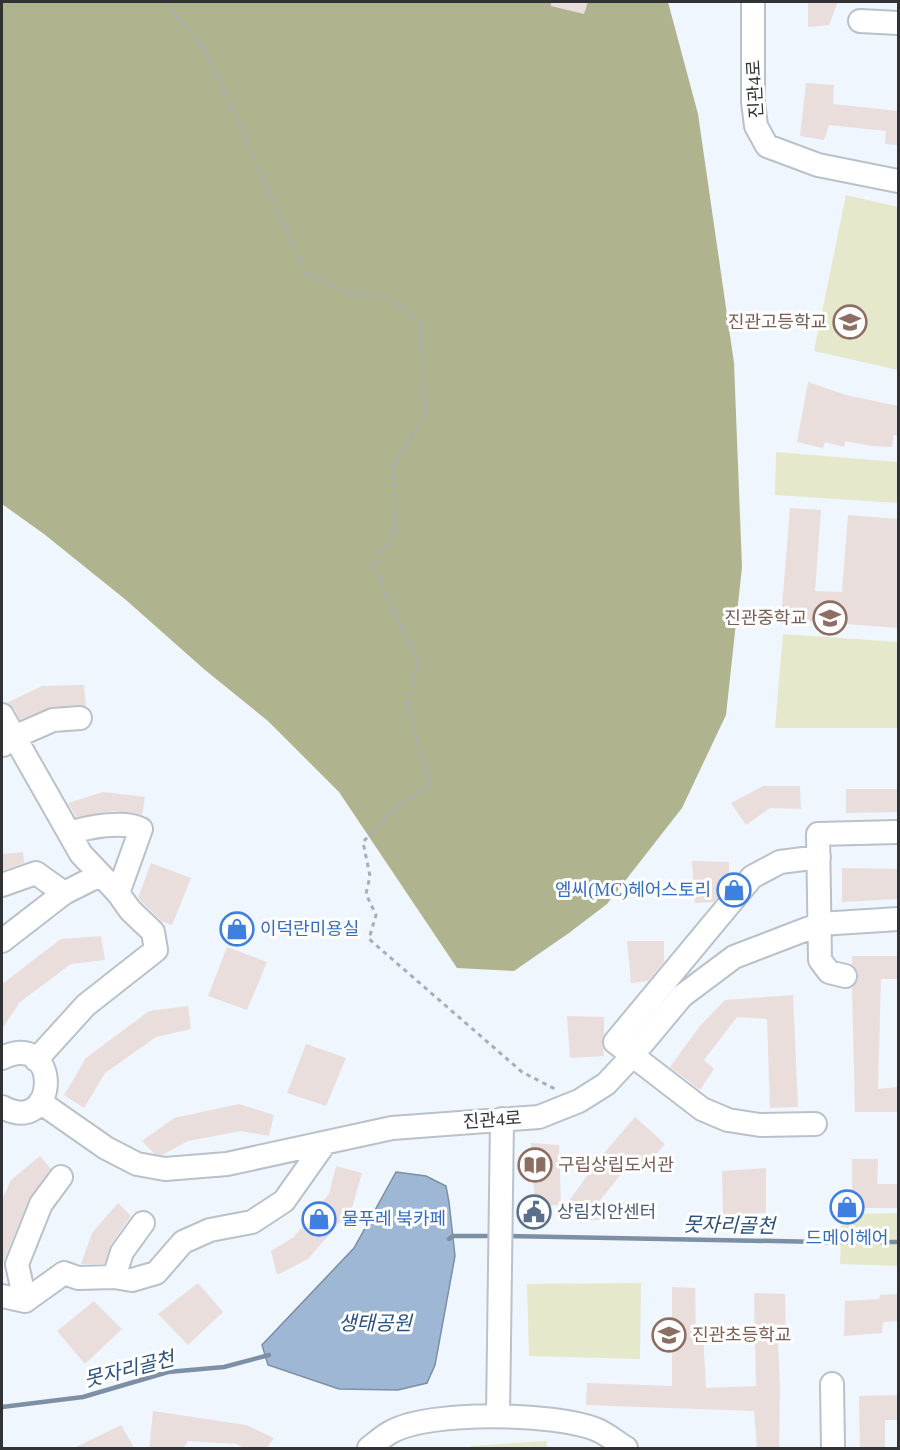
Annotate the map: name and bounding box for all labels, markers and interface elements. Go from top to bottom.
street label: 진관4로 [743,59,767,119]
school or university icon: 진관고등학교 [832,304,868,340]
place label: 진관고등학교 [728,312,827,332]
school or university icon: 진관중학교 [812,600,848,636]
place label: 진관중학교 [724,608,807,628]
shop icon: 엠씨(MC)헤어스토리 [716,872,752,908]
place label: 엠씨(MC)헤어스토리 [555,880,711,901]
shop icon: 이덕란미용실 [219,911,255,947]
place label: 이덕란미용실 [260,919,359,939]
street label: 진관4로 [462,1108,522,1132]
library icon: 구립상립도서관 [517,1147,553,1183]
place label: 구립상립도서관 [558,1155,674,1175]
shop icon: 드메이헤어 [829,1189,865,1225]
public building icon: 상림치안센터 [516,1194,552,1230]
shop icon: 물푸레 북카페 [301,1201,337,1237]
place label: 상림치안센터 [557,1202,656,1222]
place label: 물푸레 북카페 [342,1209,446,1229]
water label: 못자리골천 [683,1213,778,1237]
place label: 드메이헤어 [806,1228,888,1248]
water label: 생태공원 [338,1312,413,1334]
school or university icon: 진관초등학교 [651,1317,687,1353]
place label: 진관초등학교 [692,1325,791,1345]
water label: 못자리골천 [82,1347,179,1391]

